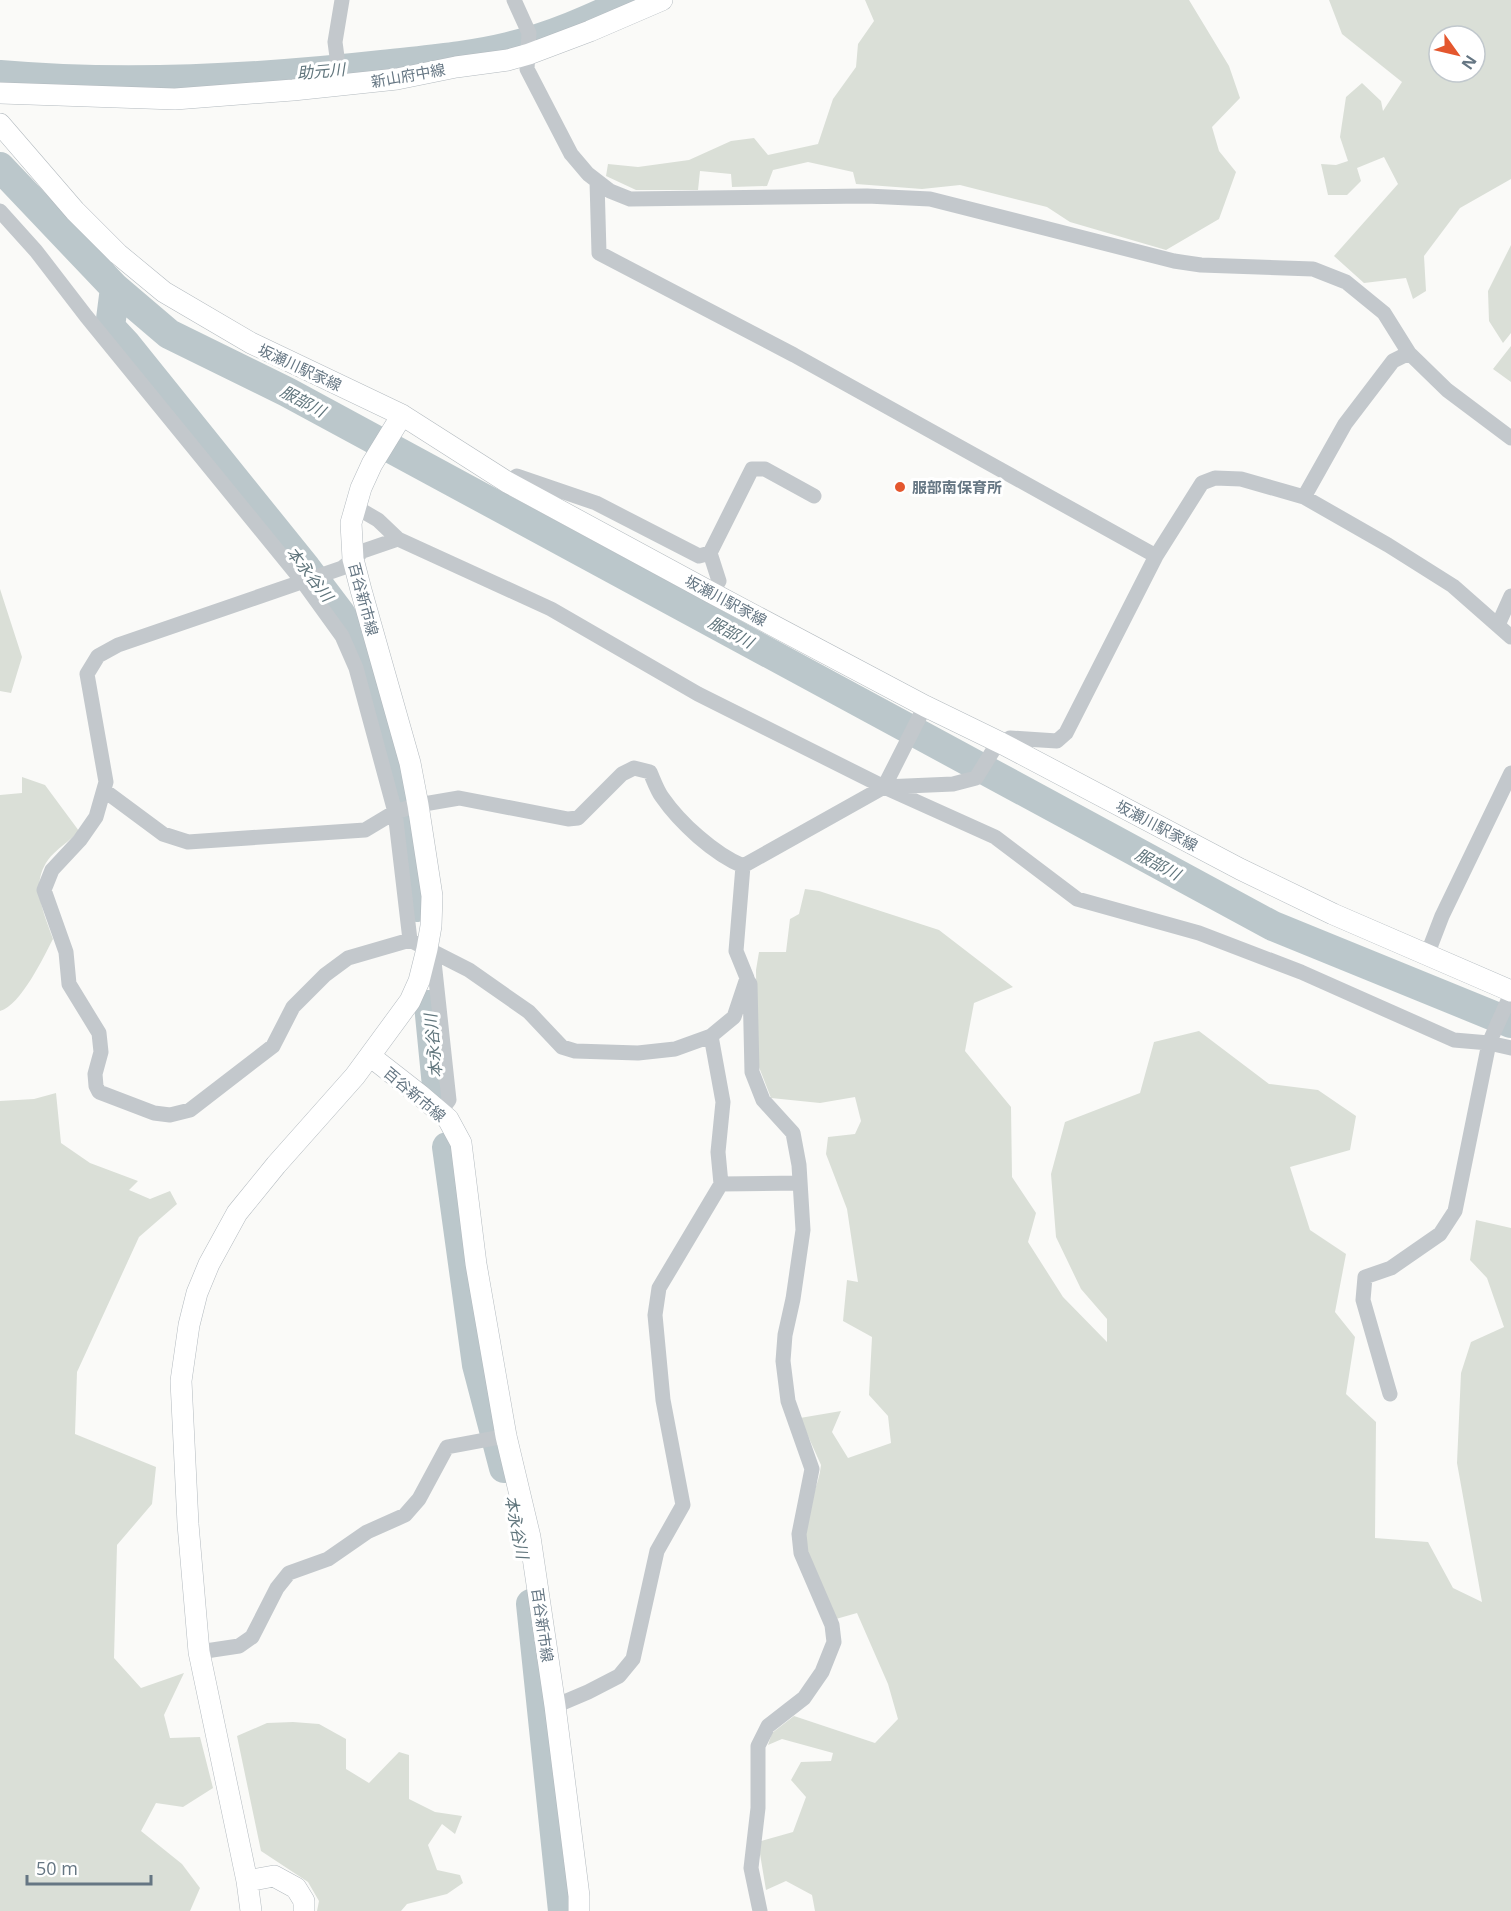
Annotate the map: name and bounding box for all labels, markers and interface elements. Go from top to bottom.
north arrow [1427,24,1487,84]
text: N [1457,51,1482,74]
water label: 助元川 [296,58,348,84]
street label: 新山府中線 [369,59,447,91]
street label: 坂瀬川駅家線 [255,339,345,395]
water label: 服部川 [277,380,331,423]
place label: 服部南保育所 [912,477,1002,497]
marker: 服部南保育所 [893,480,907,494]
water label: 本永谷川 [282,542,340,608]
street label: 百谷新市線 [345,560,383,638]
street label: 坂瀬川駅家線 [682,570,770,630]
water label: 服部川 [705,611,759,654]
street label: 坂瀬川駅家線 [1113,795,1201,855]
water label: 服部川 [1132,843,1186,886]
water label: 本永谷川 [419,1011,447,1079]
street label: 百谷新市線 [380,1062,450,1126]
water label: 本永谷川 [500,1493,534,1562]
street label: 百谷新市線 [528,1586,558,1664]
scale bar [27,1848,152,1886]
text: 50 m [36,1856,78,1880]

